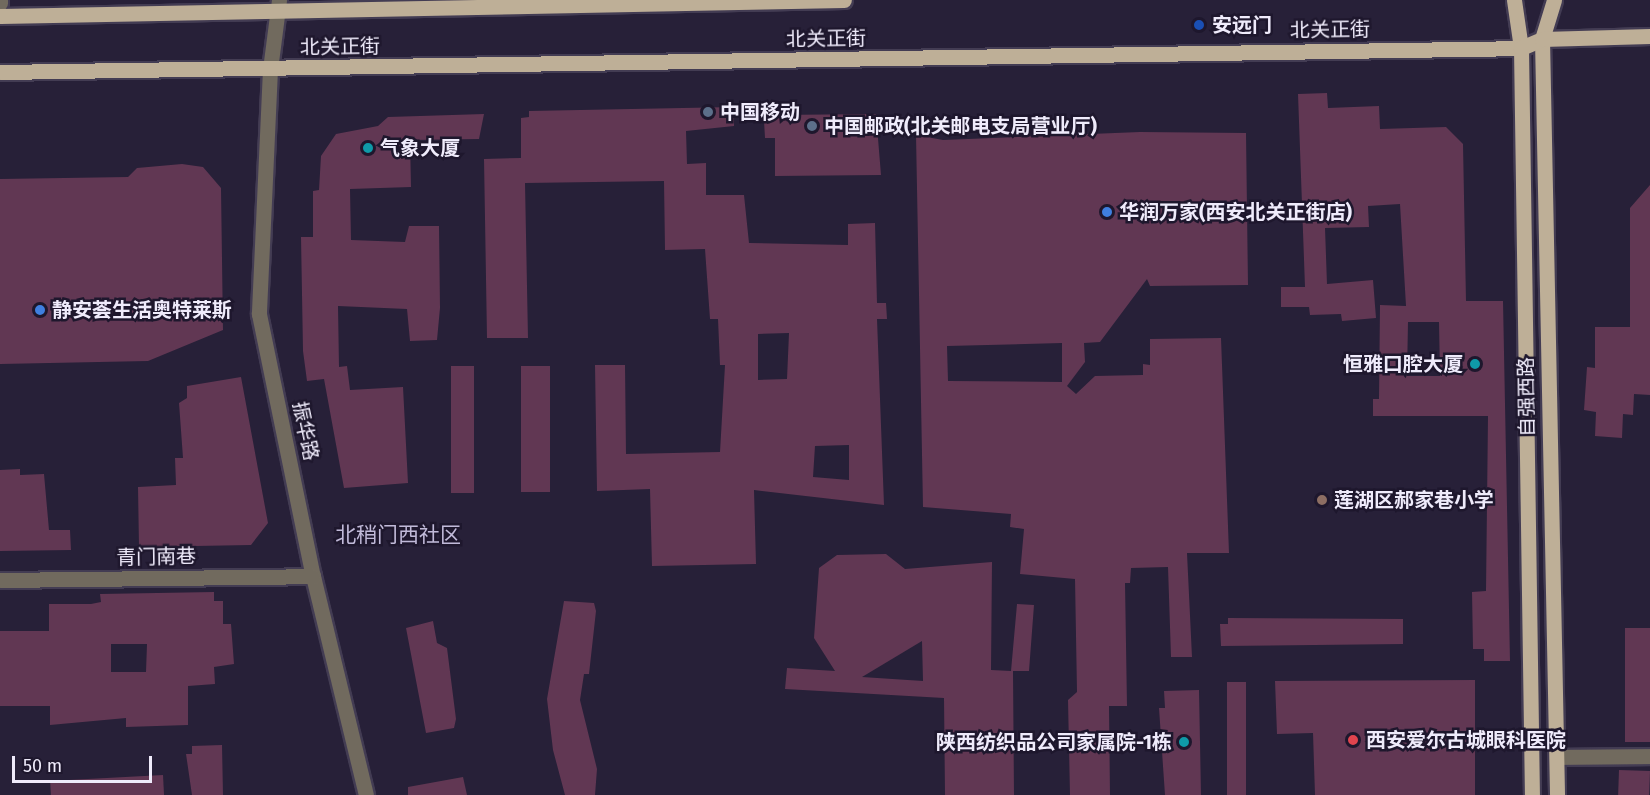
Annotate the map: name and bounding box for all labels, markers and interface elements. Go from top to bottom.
place label: 安远门 [1212,13,1272,37]
marker: 安远门 [1190,16,1208,34]
street label: 北关正街 [1290,17,1370,43]
street label: 北关正街 [786,26,866,52]
street label: 北关正街 [300,34,380,60]
place label: 中国移动 [720,100,800,124]
marker: 中国移动 [701,105,715,119]
place label: 中国邮政(北关邮电支局营业厅) [824,114,1097,138]
marker: 中国邮政(北关邮电支局营业厅) [805,119,819,133]
place label: 气象大厦 [380,136,460,160]
marker: 气象大厦 [361,141,375,155]
place label: 华润万家(西安北关正街店) [1119,200,1352,224]
marker: 华润万家(西安北关正街店) [1100,205,1114,219]
place label: 静安荟生活奥特莱斯 [52,298,232,322]
marker: 静安荟生活奥特莱斯 [33,303,47,317]
place label: 恒雅口腔大厦 [1343,352,1463,376]
marker: 恒雅口腔大厦 [1468,357,1482,371]
street label: 自强西路 [1514,357,1540,437]
street label: 振华路 [287,399,323,463]
place label: 莲湖区郝家巷小学 [1334,488,1494,512]
marker: 莲湖区郝家巷小学 [1315,493,1329,507]
district label: 北稍门西社区 [335,522,461,548]
street label: 青门南巷 [116,544,196,570]
place label: 西安爱尔古城眼科医院 [1366,728,1566,752]
place label: 陕西纺织品公司家属院-1栋 [936,730,1172,754]
marker: 西安爱尔古城眼科医院 [1344,731,1362,749]
marker: 陕西纺织品公司家属院-1栋 [1177,735,1191,749]
scale bar [15,744,154,782]
text: 50 m [23,755,62,777]

